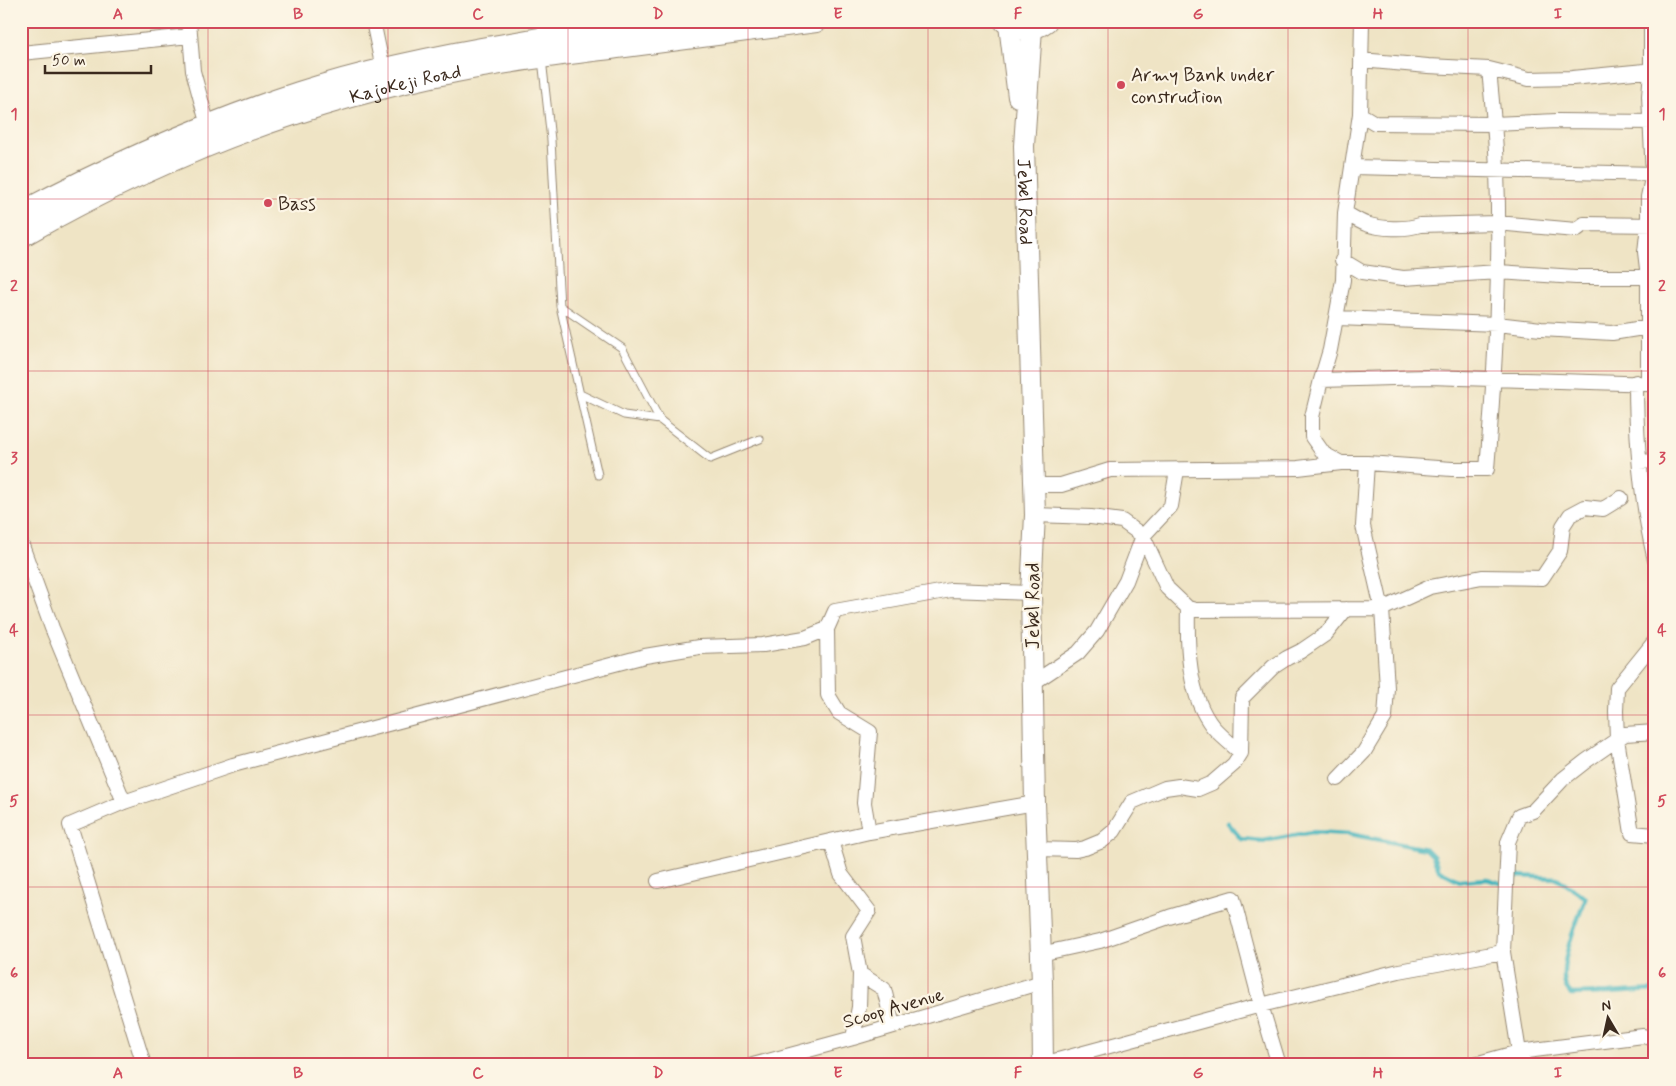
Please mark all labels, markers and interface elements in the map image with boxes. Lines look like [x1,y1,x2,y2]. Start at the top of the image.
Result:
text: A [113,4,123,25]
text: B [293,4,303,25]
text: C [472,4,484,25]
text: D [652,4,664,25]
text: E [833,4,843,25]
text: F [1014,4,1023,25]
text: G [1193,4,1204,25]
text: H [1373,4,1384,25]
text: I [1554,4,1563,25]
scale bar [45,42,151,74]
text: 50 m [52,51,86,71]
street label: KajoKeji Road [347,59,463,110]
place label: Army Bank under construction [1131,63,1275,110]
marker: Army Bank under construction [1115,79,1127,91]
text: 1 [10,104,18,125]
text: 1 [1658,104,1666,125]
street label: Jebel Road [1010,158,1038,245]
place label: Bass [278,192,316,217]
marker: Bass [262,197,274,209]
text: 2 [10,276,18,297]
text: 2 [1658,276,1666,297]
text: 3 [10,448,18,469]
text: 3 [1658,448,1666,469]
street label: Jebel Road [1021,563,1046,649]
text: 4 [9,620,19,641]
text: 4 [1657,620,1667,641]
text: 5 [9,791,19,812]
text: 5 [1657,791,1667,812]
text: 6 [10,963,18,984]
text: 6 [1658,963,1666,984]
street label: Scoop Avenue [840,982,947,1035]
north arrow [1584,994,1634,1044]
text: N [1600,997,1612,1016]
text: A [113,1063,123,1084]
text: B [293,1063,303,1084]
text: C [472,1063,484,1084]
text: D [652,1063,664,1084]
text: E [833,1063,843,1084]
text: F [1014,1063,1023,1084]
text: G [1193,1063,1204,1084]
text: H [1373,1063,1384,1084]
text: I [1554,1063,1563,1084]

